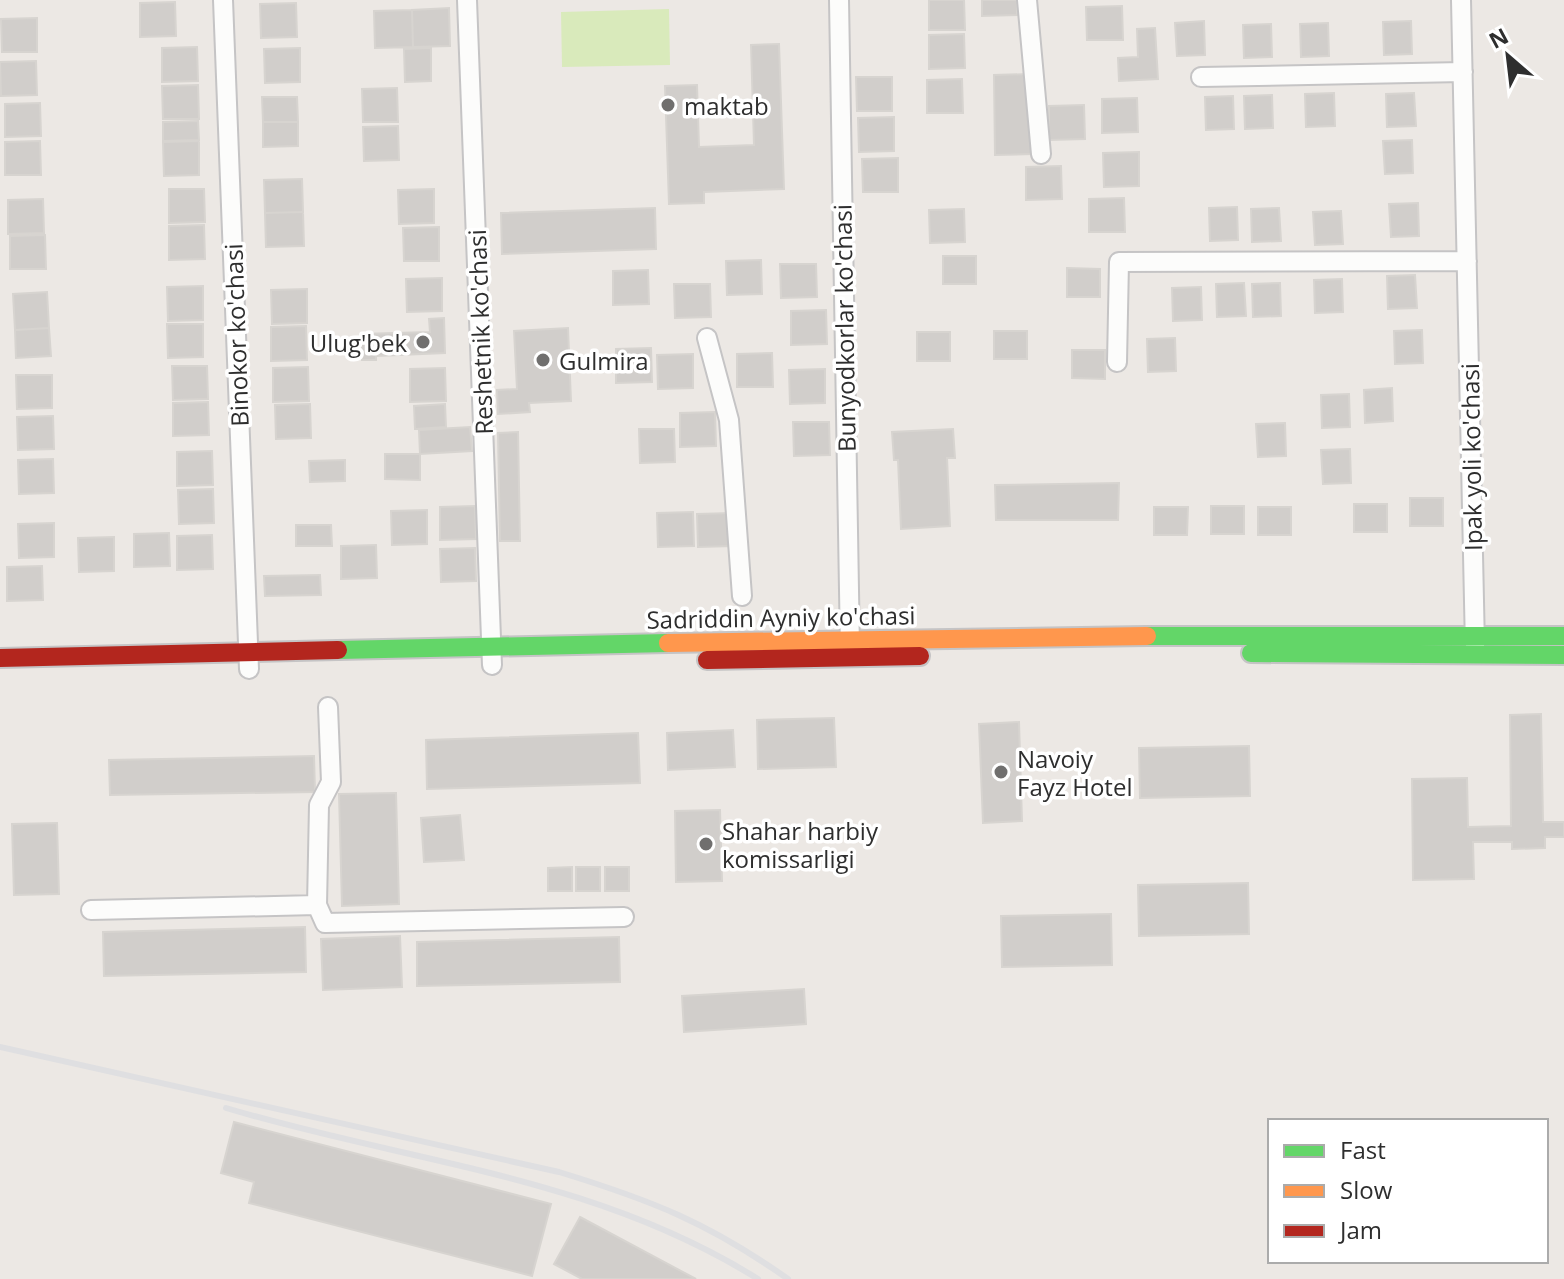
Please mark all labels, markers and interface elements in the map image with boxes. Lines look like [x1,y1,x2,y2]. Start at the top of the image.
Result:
north arrow [1468,16,1548,96]
text: N [1483,20,1513,55]
place label: maktab [684,89,769,122]
marker: maktab [659,96,677,114]
street label: Bunyodkorlar ko'chasi [825,204,863,452]
street label: Reshetnik ko'chasi [460,229,500,435]
street label: Binokor ko'chasi [216,243,256,427]
place label: Ulug'bek [310,326,407,359]
marker: Ulug'bek [414,333,432,351]
place label: Gulmira [559,344,649,377]
marker: Gulmira [534,351,552,369]
street label: Ipak yoli ko'chasi [1453,363,1489,551]
street label: Sadriddin Ayniy ko'chasi [646,598,916,636]
place label: Navoiy Fayz Hotel [1017,742,1132,803]
marker: Navoiy Fayz Hotel [992,763,1010,781]
place label: Shahar harbiy komissarligi [722,814,879,875]
marker: Shahar harbiy komissarligi [697,835,715,853]
legend [1268,1119,1548,1263]
text: Fast [1340,1133,1386,1166]
text: Slow [1340,1173,1393,1206]
text: Jam [1338,1213,1382,1246]

